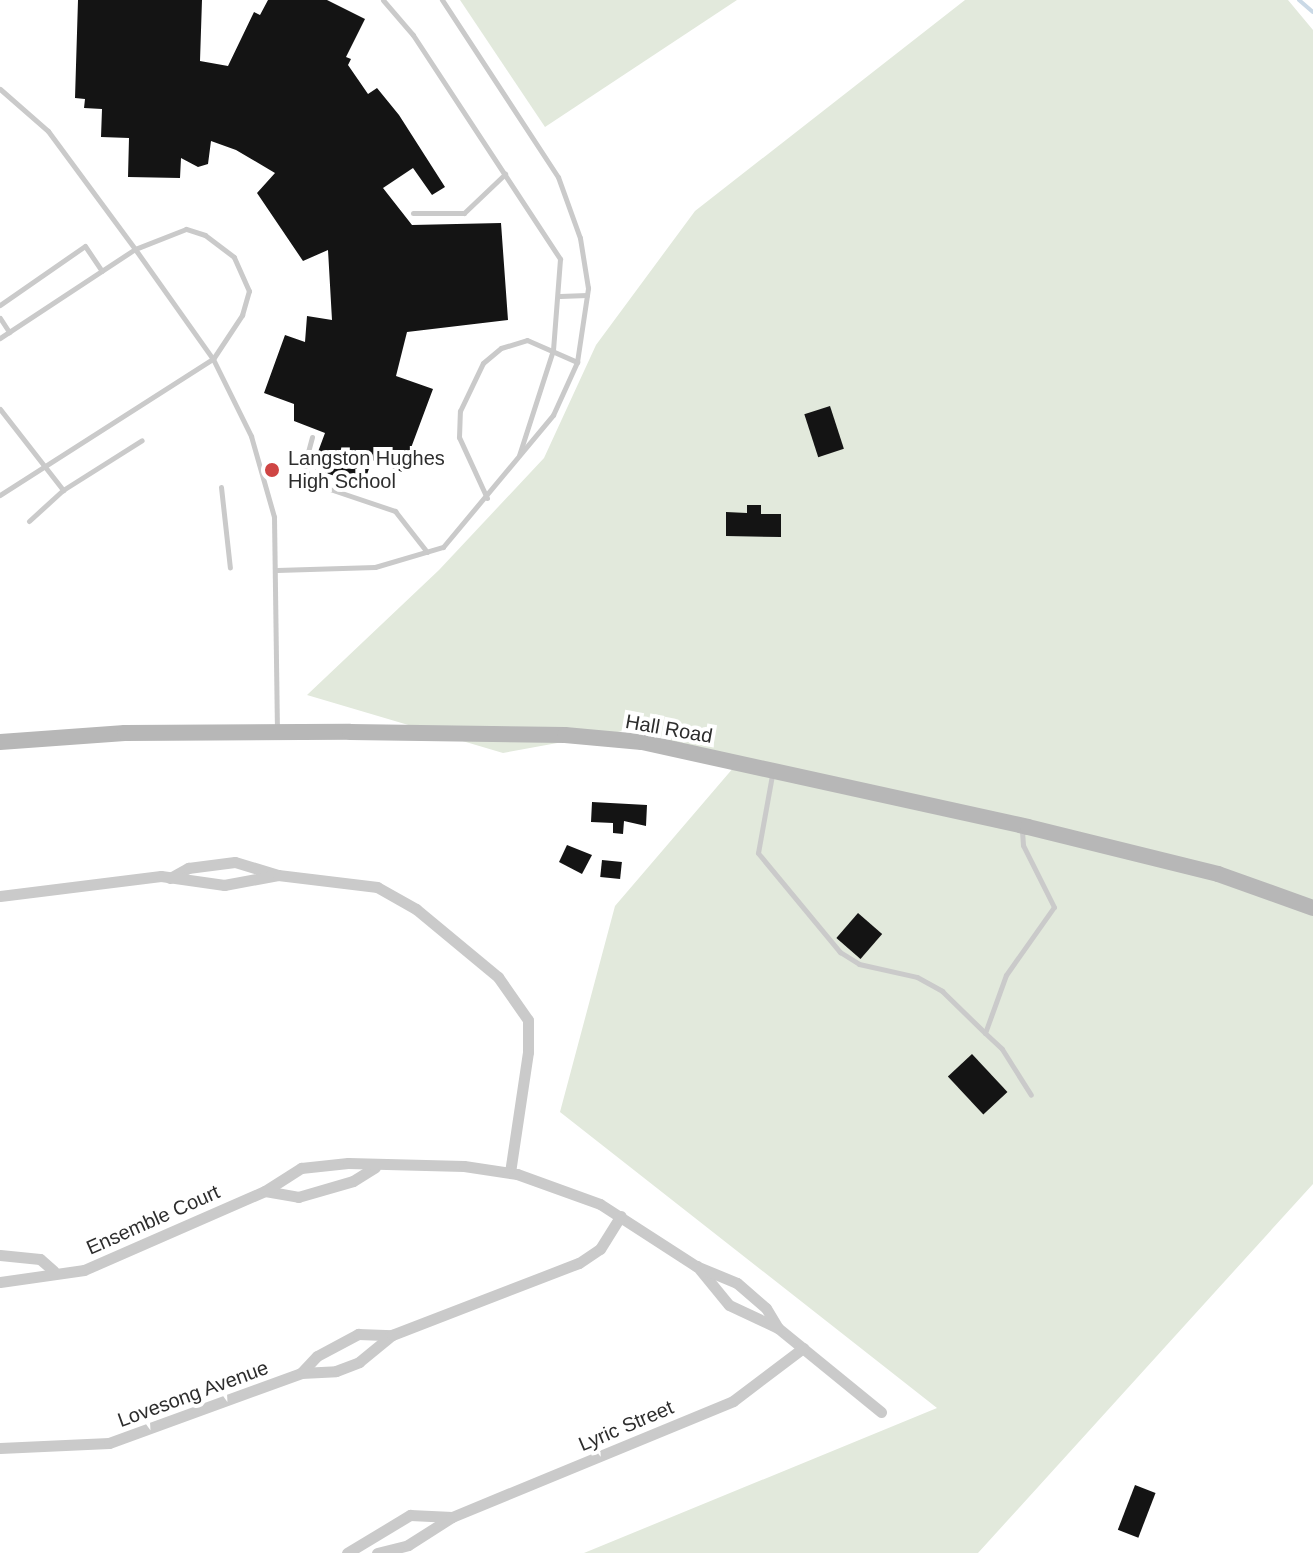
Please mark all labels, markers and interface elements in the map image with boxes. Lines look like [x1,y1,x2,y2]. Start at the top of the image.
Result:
place label: Langston Hughes High School [288,446,445,493]
marker: Langston Hughes High School [263,461,281,479]
street label: Hall Road [624,710,714,748]
street label: Ensemble Court [83,1180,223,1260]
street label: Lovesong Avenue [114,1355,272,1433]
street label: Lyric Street [575,1395,677,1457]

